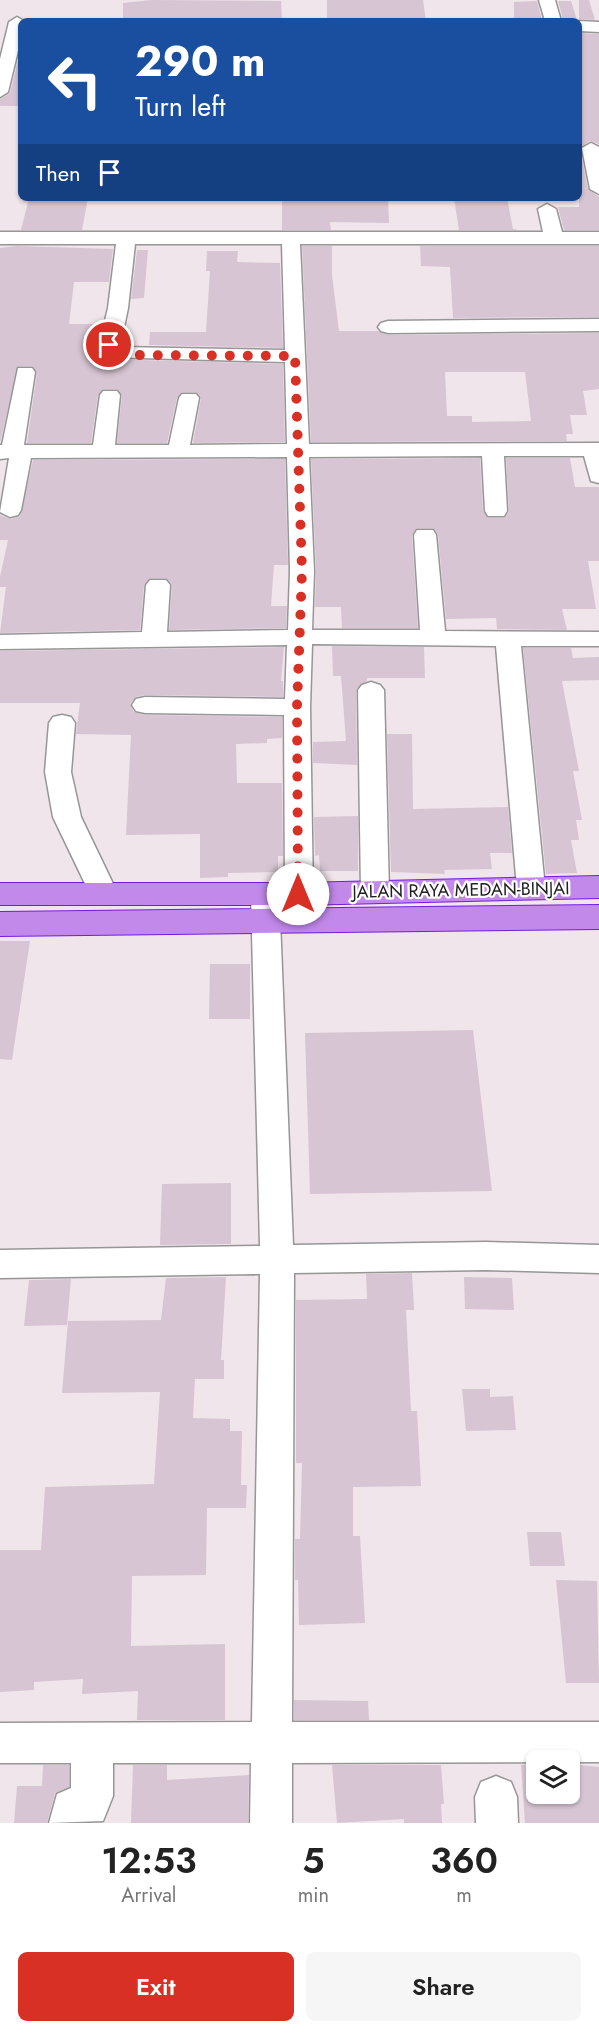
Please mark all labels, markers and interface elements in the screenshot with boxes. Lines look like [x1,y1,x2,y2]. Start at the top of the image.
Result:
text: 290 m [135,31,266,92]
icon: left [36,42,114,120]
text: Turn left [135,87,225,126]
icon: arrive [93,156,126,189]
text: Then [36,157,81,189]
pin [83,319,134,370]
icon: arrive [92,328,125,361]
position arrow [266,862,330,926]
street label: JALAN RAYA MEDAN-BINJAI [350,875,570,905]
map controls [526,1750,580,1804]
button: layers [526,1750,580,1804]
text: 12:53 [101,1834,197,1886]
text: 5 [302,1834,325,1886]
text: 360 [430,1834,498,1886]
text: Arrival [121,1881,176,1910]
text: min [298,1881,329,1910]
text: m [456,1881,472,1910]
button: Exit [18,1952,294,2021]
button: Share [306,1952,581,2021]

